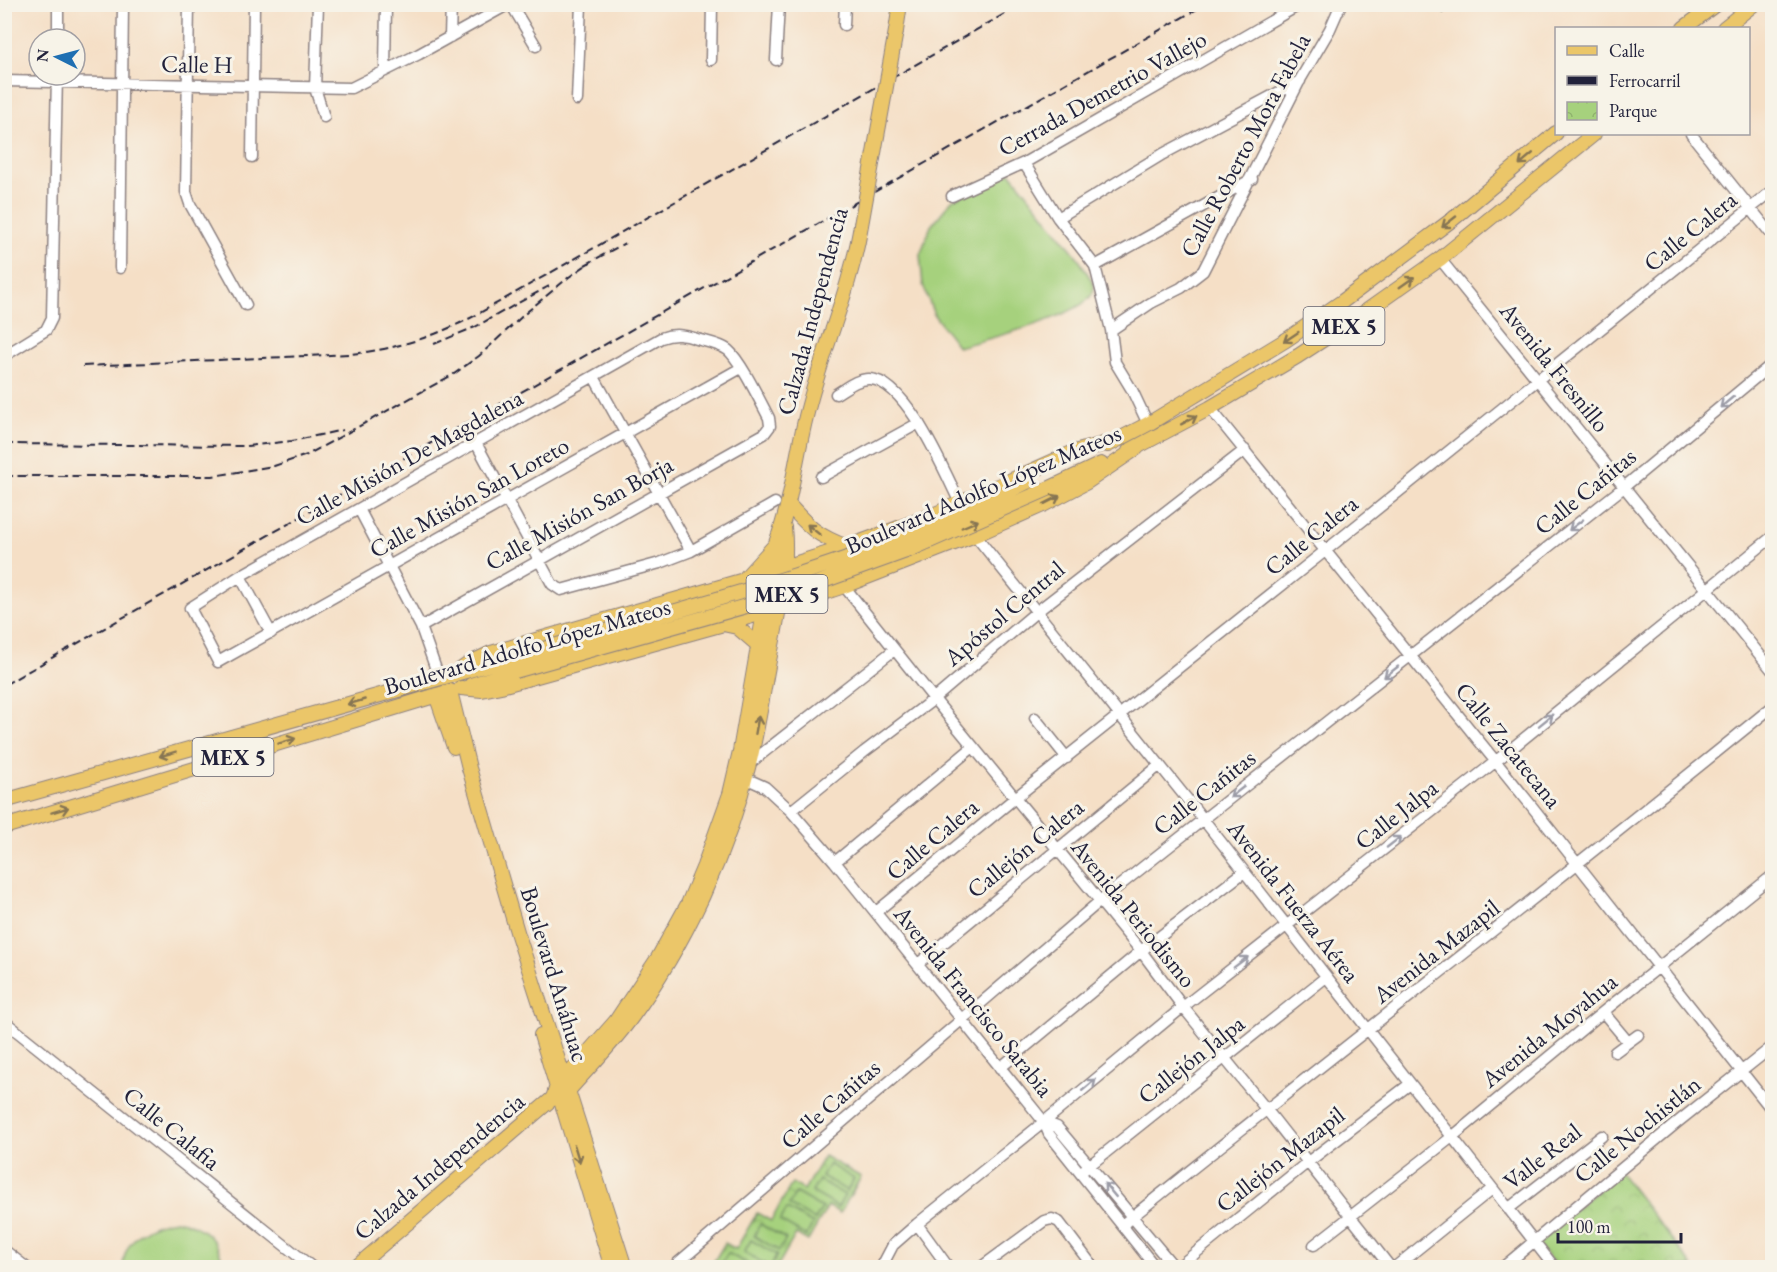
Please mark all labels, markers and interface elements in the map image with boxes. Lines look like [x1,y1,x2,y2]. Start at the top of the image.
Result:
street label: Cerrada Demetrio Vallejo [992,23,1212,163]
north arrow [27,27,87,87]
street label: Calle Roberto Mora Fabela [1173,27,1317,262]
legend [1555,27,1750,135]
text: Calle [1609,39,1645,62]
text: N [31,48,54,63]
street label: Calle H [161,48,233,80]
text: Ferrocarril [1609,69,1681,92]
text: Parque [1609,99,1657,122]
one-way arrow [1519,152,1534,166]
street label: Calle Calera [1637,184,1743,278]
street label: Calzada Independencia [769,203,855,418]
one-way arrow [1441,215,1457,228]
one-way arrow [1398,276,1414,288]
street label: Avenida Fresnillo [1492,295,1617,438]
road number: MEX 5 [1304,307,1384,345]
one-way arrow [1283,331,1300,343]
street label: Calle Misión De Magdalena [290,381,529,532]
one-way arrow [1720,395,1736,408]
one-way arrow [1179,414,1197,425]
street label: Boulevard Adolfo López Mateos [840,417,1126,561]
street label: Calle Misión San Loreto [364,429,574,565]
street label: Calle Cañitas [1528,440,1642,542]
street label: Calle Misión San Borja [480,448,679,577]
street label: Calle Calera [1258,488,1364,582]
one-way arrow [1043,494,1061,505]
one-way arrow [960,518,978,529]
one-way arrow [1569,518,1585,531]
one-way arrow [806,524,822,537]
street label: Apóstol Central [936,553,1071,673]
road number: MEX 5 [746,575,828,613]
street label: Boulevard Adolfo López Mateos [380,590,674,702]
one-way arrow [1383,666,1399,679]
street label: Calle Zacatecana [1449,676,1570,815]
one-way arrow [347,696,366,708]
one-way arrow [1538,713,1553,727]
one-way arrow [752,715,763,735]
one-way arrow [277,735,296,746]
road number: MEX 5 [192,738,274,776]
street label: Calle Cañitas [1146,742,1262,842]
one-way arrow [159,749,178,761]
street label: Calle Jalpa [1348,772,1444,856]
one-way arrow [1229,786,1245,799]
street label: Calle Calera [879,791,985,887]
street label: Callejón Calera [960,791,1090,905]
one-way arrow [51,804,70,815]
street label: Avenida Fuerza Aérea [1220,813,1367,989]
street label: Avenida Periodismo [1064,831,1204,994]
one-way arrow [1386,835,1402,848]
street label: Boulevard Anáhuac [514,883,596,1065]
street label: Avenida Mazapil [1366,892,1506,1011]
street label: Avenida Francisco Sarabia [887,898,1061,1103]
one-way arrow [1232,956,1248,969]
street label: Avenida Moyahua [1474,965,1624,1095]
street label: Callejón Jalpa [1131,1007,1251,1110]
street label: Calle Cañitas [774,1052,886,1156]
street label: Calle Nochistlán [1567,1068,1707,1190]
one-way arrow [1081,1078,1097,1091]
street label: Calle Calafia [117,1079,227,1177]
street label: Calzada Independencia [347,1085,531,1247]
street label: Callejón Mazapil [1209,1099,1351,1219]
street label: Valle Real [1497,1116,1588,1196]
one-way arrow [572,1144,583,1163]
one-way arrow [1104,1183,1117,1199]
scale bar [1558,1206,1681,1244]
text: 100 m [1567,1215,1611,1238]

